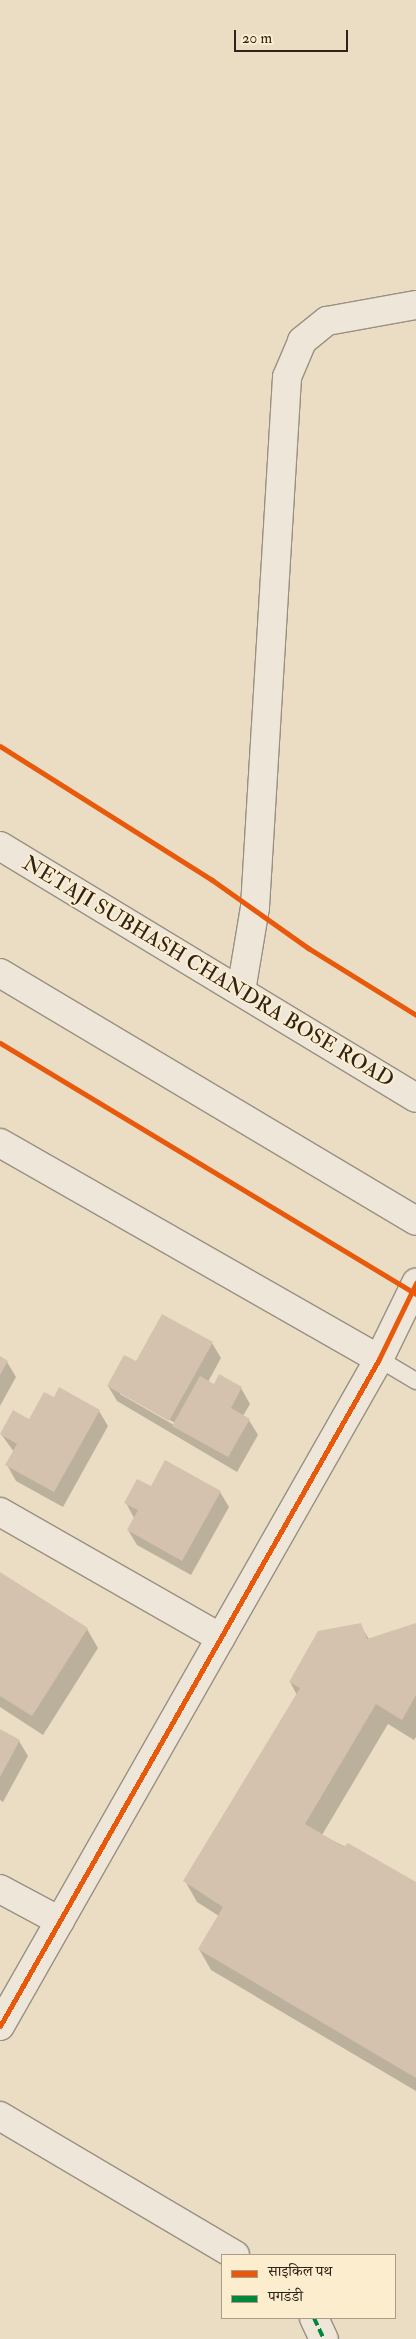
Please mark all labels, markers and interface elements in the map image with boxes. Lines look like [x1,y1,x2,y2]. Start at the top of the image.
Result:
scale bar [236,20,350,52]
text: 20 m [242,29,272,48]
street label: NETAJI SUBHASH CHANDRA BOSE ROAD [18,851,398,1093]
legend [221,2254,396,2319]
text: साइकिल पथ [268,2262,332,2281]
text: पगडंडी [268,2287,303,2306]

